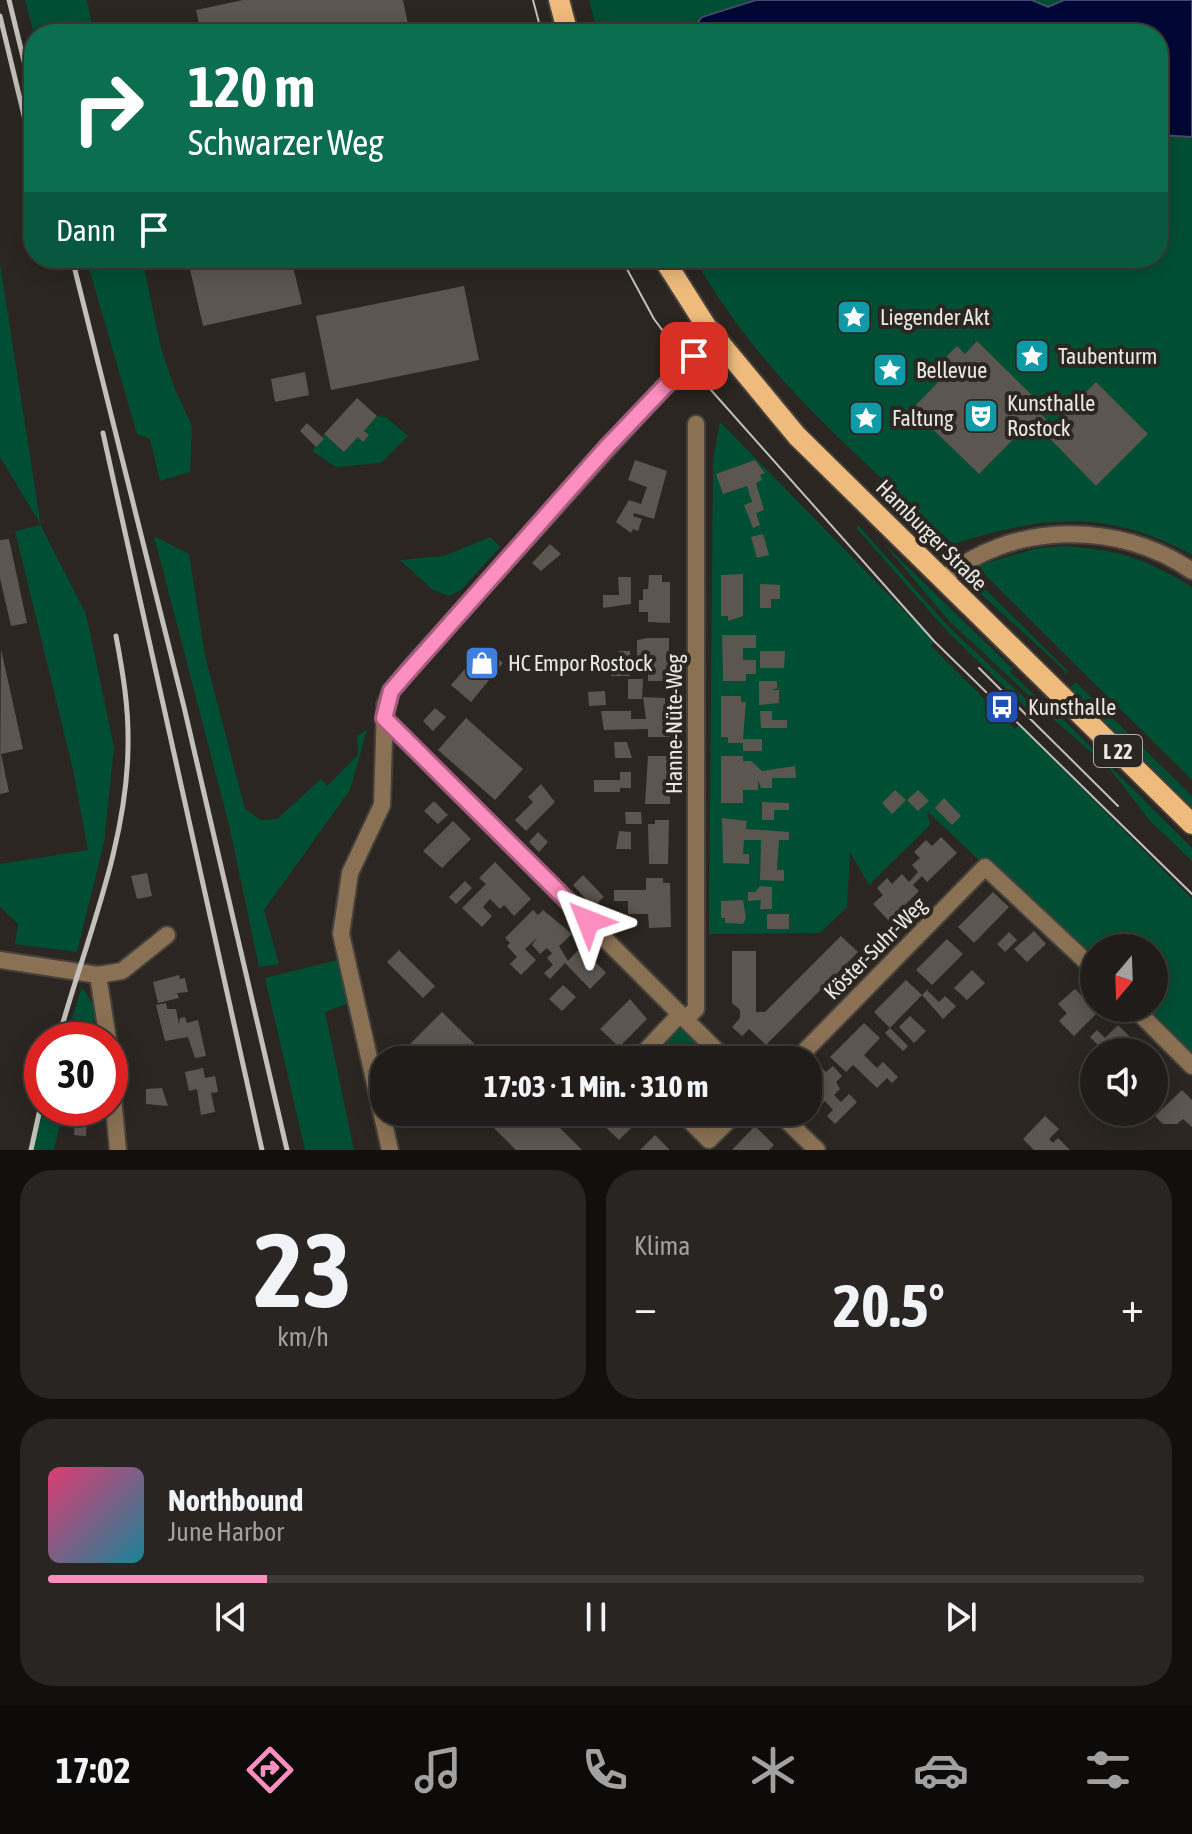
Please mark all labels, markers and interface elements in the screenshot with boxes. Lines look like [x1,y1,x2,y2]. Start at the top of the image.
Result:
text: 120 m [188,55,315,119]
icon: right [56,56,160,160]
text: Schwarzer Weg [188,121,384,163]
icon: arrive [132,208,176,252]
text: Dann [56,213,116,247]
place icon: Liegender Akt [835,298,873,336]
place label: Liegender Akt [880,304,990,330]
pin [660,322,728,390]
icon: arrive [672,334,716,378]
place icon: Taubenturm [1013,337,1051,375]
place label: Taubenturm [1058,343,1157,369]
place icon: Bellevue [871,351,909,389]
place label: Bellevue [916,357,987,383]
place label: Kunsthalle Rostock [1007,390,1095,441]
theatre icon: Kunsthalle Rostock [962,397,1000,435]
place icon: Faltung [847,399,885,437]
place label: Faltung [892,405,954,431]
street label: Hamburger Straße [871,474,993,596]
shop icon: HC Empor Rostock [463,644,501,682]
place label: HC Empor Rostock [508,650,653,676]
street label: Hanne-Nüte-Weg [661,654,687,794]
bus stop icon: Kunsthalle [983,688,1021,726]
place label: Kunsthalle [1028,694,1116,720]
road number: L 22 [1094,735,1142,767]
position arrow [546,879,630,963]
street label: Köster-Suhr-Weg [818,891,932,1005]
north arrow [1080,934,1168,1022]
map controls [1080,934,1168,1126]
speed limit sign: 30 [24,1022,128,1126]
button: sound [1080,1038,1168,1126]
text: 17:03 · 1 Min. · 310 m [484,1069,708,1103]
text: 23 [254,1210,352,1329]
text: Klima [634,1231,690,1261]
text: 20.5° [833,1271,945,1340]
text: − [634,1281,657,1331]
text: + [1121,1281,1144,1331]
text: km/h [277,1322,329,1352]
text: Northbound [168,1483,303,1517]
text: June Harbor [168,1517,284,1547]
icon: previous [209,1595,253,1639]
icon: pause [574,1595,618,1639]
icon: next [939,1595,983,1639]
icon: directions [242,1742,298,1798]
icon: music [410,1742,466,1798]
icon: phone [577,1742,633,1798]
icon: climate [745,1742,801,1798]
icon: car [913,1742,969,1798]
icon: filters [1080,1742,1136,1798]
text: 17:02 [56,1749,131,1791]

